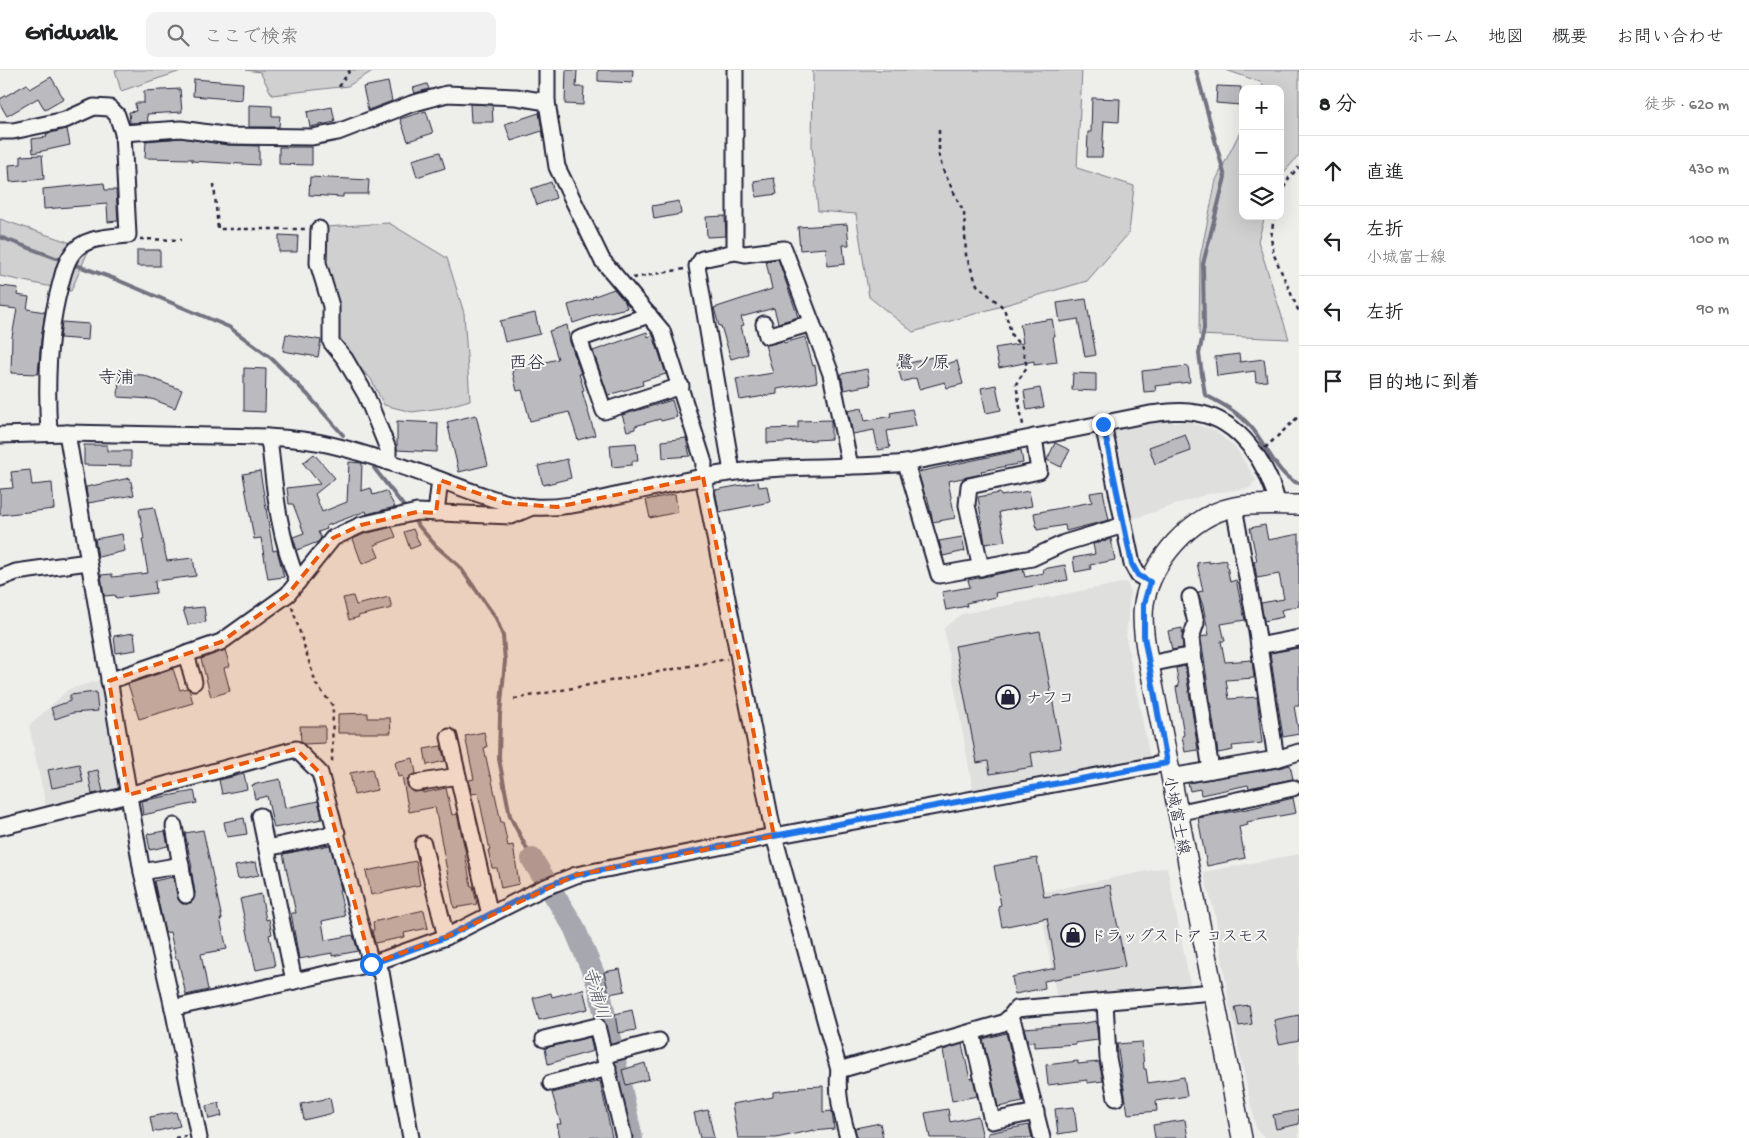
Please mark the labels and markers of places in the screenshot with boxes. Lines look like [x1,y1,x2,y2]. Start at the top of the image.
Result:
shop icon: ナフコ [995,684,1021,710]
place label: ナフコ [1026,691,1074,710]
shop icon: ドラッグストア コスモス [1060,922,1086,948]
place label: ドラッグストア コスモス [1090,928,1269,948]

